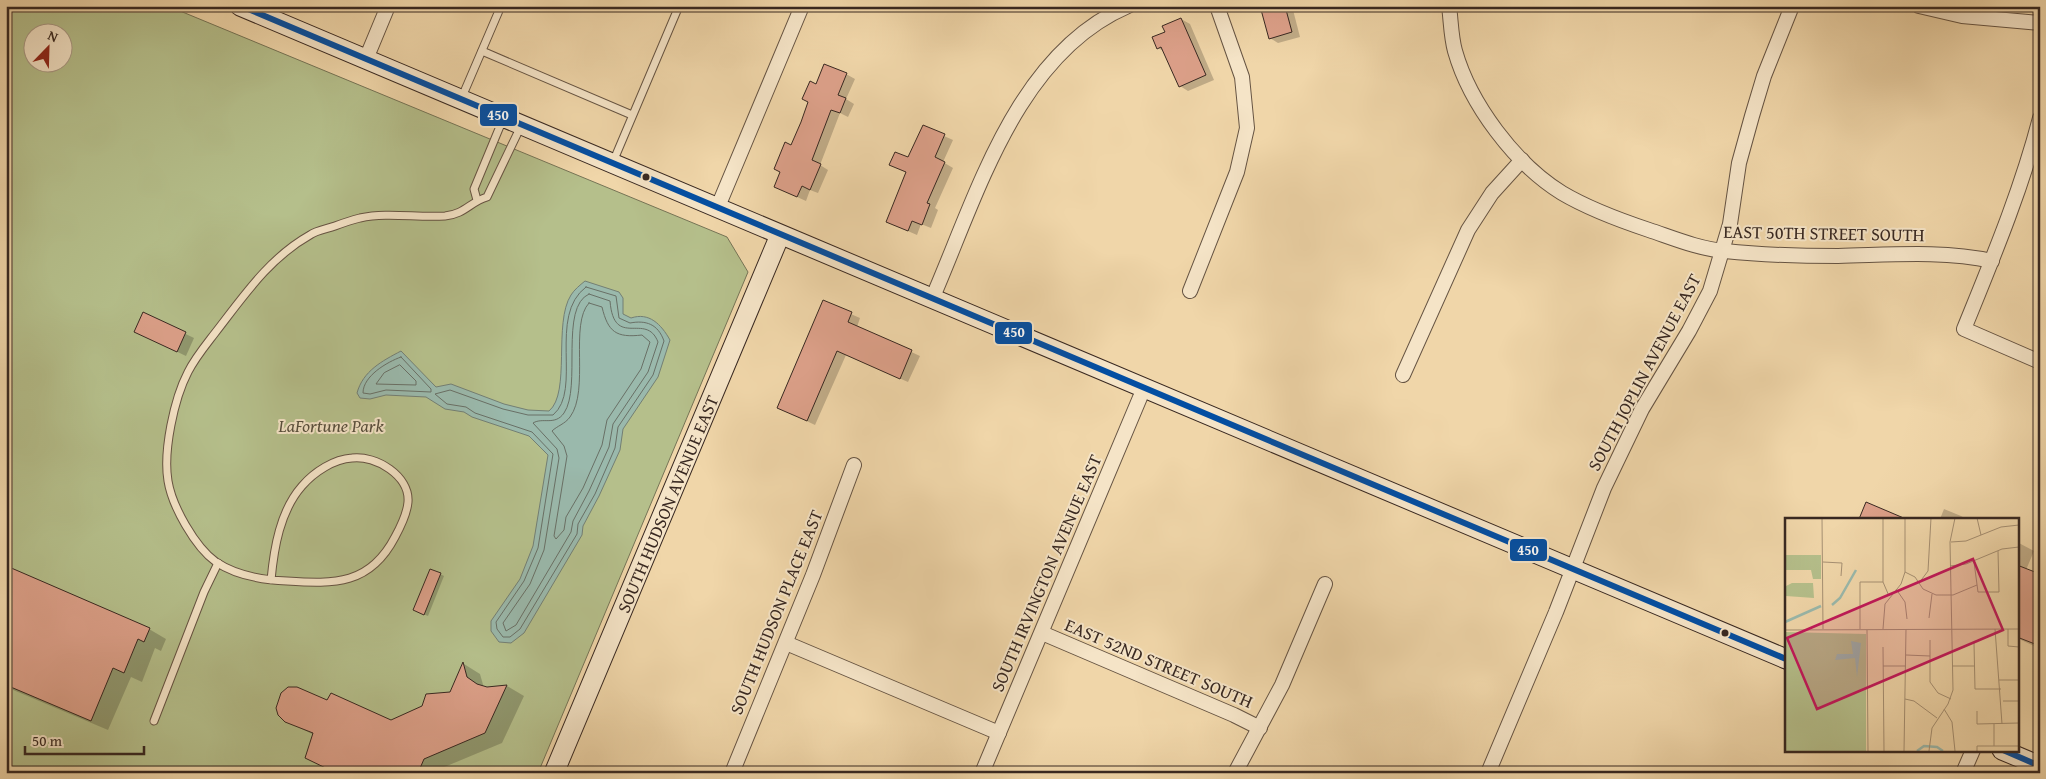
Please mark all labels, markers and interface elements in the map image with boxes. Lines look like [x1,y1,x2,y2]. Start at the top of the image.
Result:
north arrow [22,22,72,72]
text: N [45,25,62,47]
line badge: 450 [479,103,518,127]
text: 450 [487,105,509,125]
unlabelled marker [641,172,651,182]
street label: EAST 50TH STREET SOUTH [1723,218,1925,248]
street label: SOUTH JOPLIN AVENUE EAST [1580,269,1708,475]
line badge: 450 [994,321,1033,345]
text: 450 [1003,322,1025,342]
street label: SOUTH HUDSON AVENUE EAST [609,391,725,617]
park label: LaFortune Park [277,412,384,439]
street label: SOUTH IRVINGTON AVENUE EAST [984,450,1108,696]
street label: SOUTH HUDSON PLACE EAST [723,506,829,718]
inset map [1785,518,2018,752]
line badge: 450 [1509,538,1548,562]
text: 450 [1517,540,1539,560]
street label: EAST 52ND STREET SOUTH [1061,611,1257,715]
unlabelled marker [1720,628,1730,638]
scale bar [25,724,144,756]
text: 50 m [32,730,63,751]

